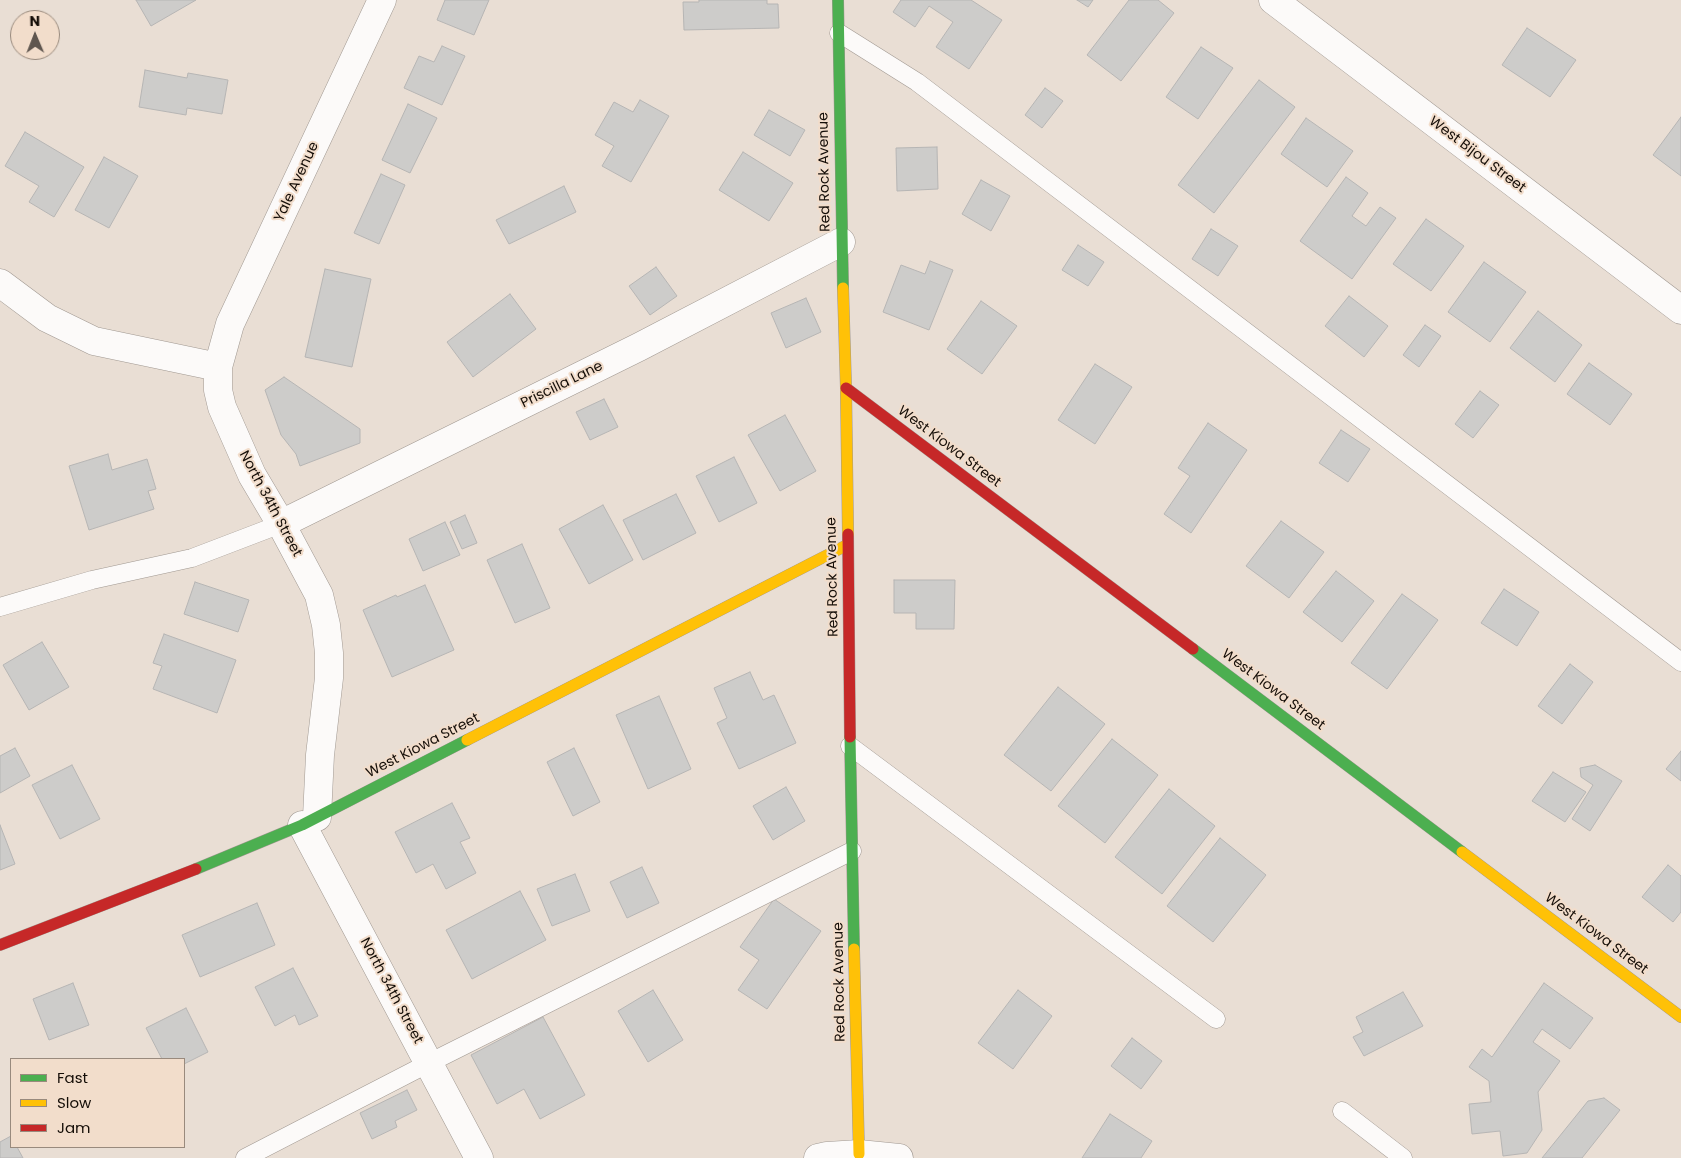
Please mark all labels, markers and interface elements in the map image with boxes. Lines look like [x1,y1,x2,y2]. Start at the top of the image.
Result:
north arrow [10,10,60,60]
text: N [29,11,40,31]
street label: Red Rock Avenue [816,112,834,232]
street label: West Bijou Street [1425,113,1529,197]
street label: Yale Avenue [271,139,323,225]
street label: Priscilla Lane [518,358,606,412]
street label: West Kiowa Street [894,403,1004,491]
street label: North 34th Street [235,448,305,560]
street label: Red Rock Avenue [824,517,842,637]
street label: West Kiowa Street [1218,646,1328,734]
street label: West Kiowa Street [364,710,482,782]
street label: West Kiowa Street [1541,890,1651,978]
street label: Red Rock Avenue [831,922,849,1042]
street label: North 34th Street [356,935,426,1047]
legend [10,1058,185,1148]
text: Fast [57,1067,88,1088]
text: Slow [57,1092,91,1113]
text: Jam [57,1117,91,1138]

